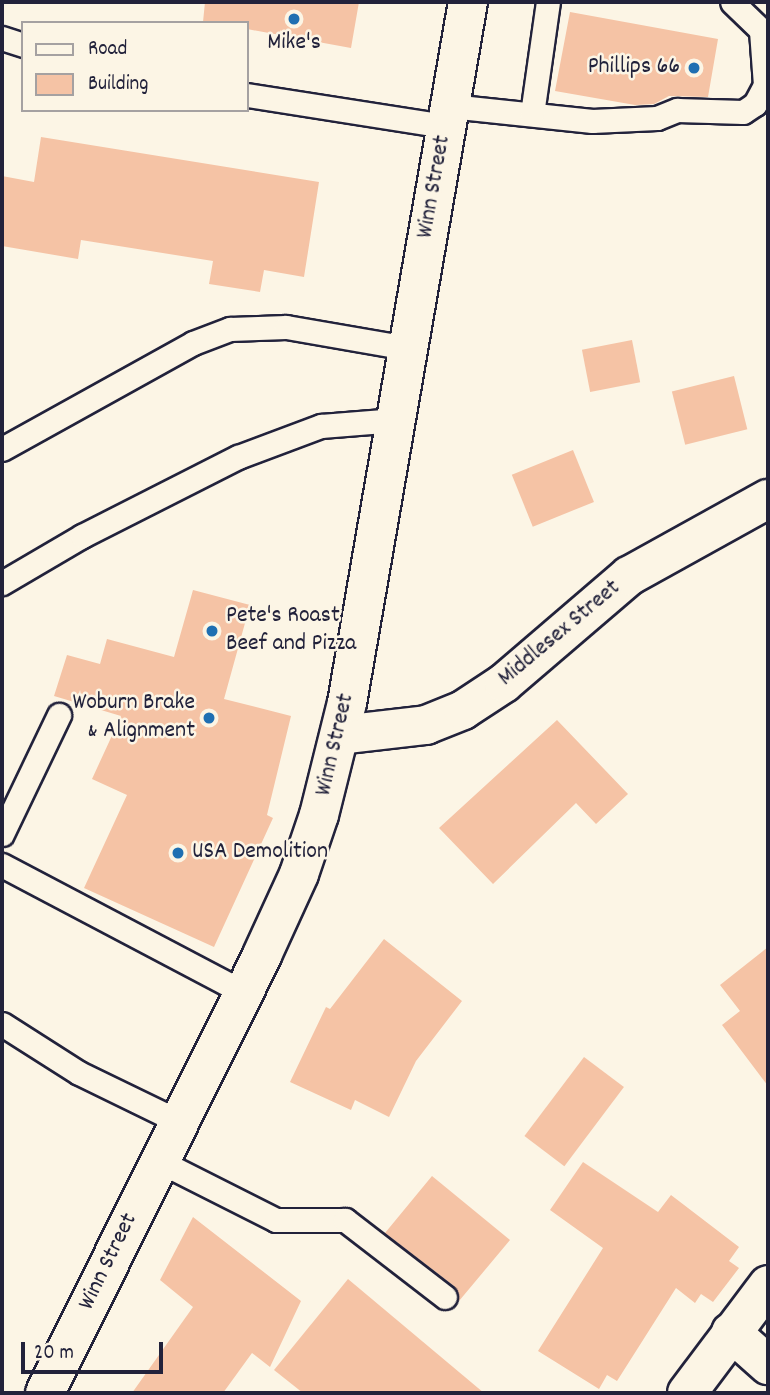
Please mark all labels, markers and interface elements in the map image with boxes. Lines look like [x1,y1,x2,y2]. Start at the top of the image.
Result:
marker: Mike's [286,11,302,27]
legend [21,21,248,112]
place label: Mike's [267,30,321,58]
text: Road [88,35,127,65]
place label: Phillips 66 [588,54,680,82]
marker: Phillips 66 [686,60,702,76]
text: Building [88,70,148,100]
street label: Winn Street [412,133,458,241]
street label: Middlesex Street [493,575,627,693]
place label: Pete's Roast Beef and Pizza [226,603,356,659]
marker: Pete's Roast Beef and Pizza [204,623,220,639]
place label: Woburn Brake & Alignment [72,690,195,746]
street label: Winn Street [310,691,362,799]
marker: Woburn Brake & Alignment [201,710,217,726]
place label: USA Demolition [192,839,328,867]
marker: USA Demolition [170,845,186,861]
street label: Winn Street [73,1209,145,1315]
scale bar [24,1328,166,1372]
text: 20 m [34,1339,74,1369]

